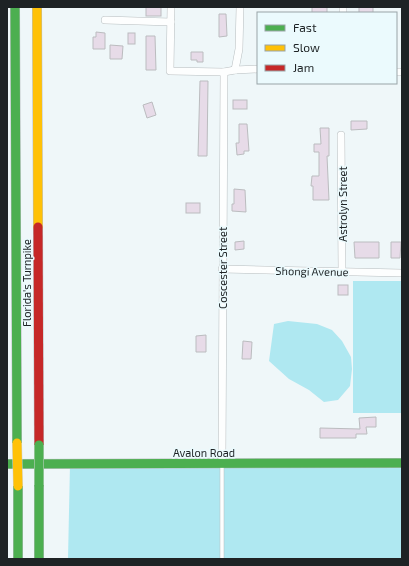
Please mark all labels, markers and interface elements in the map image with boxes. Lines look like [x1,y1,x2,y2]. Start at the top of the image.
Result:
legend [257,12,397,84]
text: Fast [293,20,317,34]
text: Slow [293,40,320,54]
text: Jam [293,60,314,74]
street label: Astrolyn Street [336,166,349,242]
street label: Coscester Street [216,227,229,309]
street label: Florida's Turnpike [20,239,33,327]
street label: Shongi Avenue [275,264,349,278]
street label: Avalon Road [173,446,235,459]

